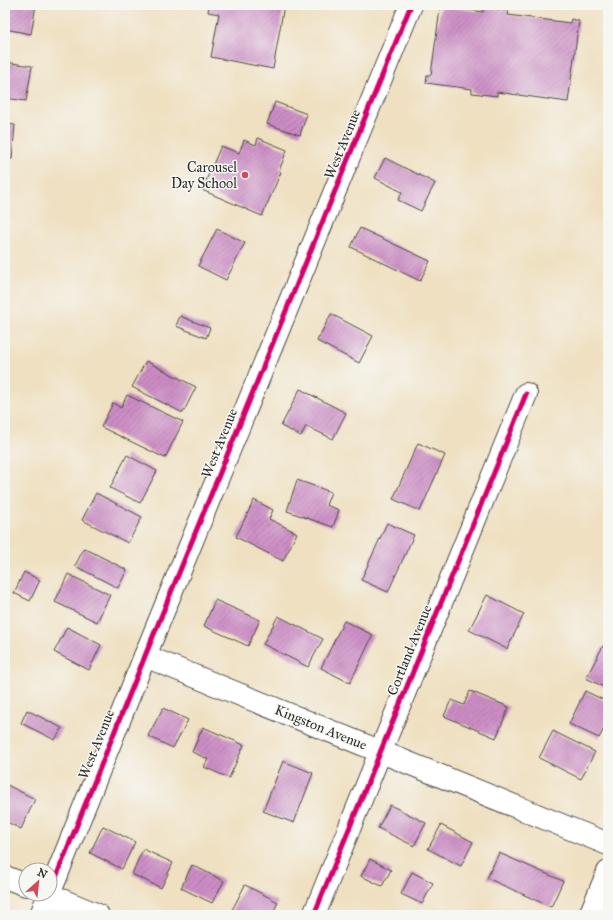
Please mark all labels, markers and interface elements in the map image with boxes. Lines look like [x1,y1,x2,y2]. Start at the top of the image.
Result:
street label: West Avenue [321,107,364,182]
place label: Carousel Day School [171,159,237,192]
marker: Carousel Day School [240,170,250,180]
street label: West Avenue [198,406,241,481]
street label: Cortland Avenue [384,602,435,698]
street label: Kingston Avenue [272,701,369,754]
street label: West Avenue [75,707,118,782]
north arrow [18,862,58,902]
text: N [35,866,50,882]

